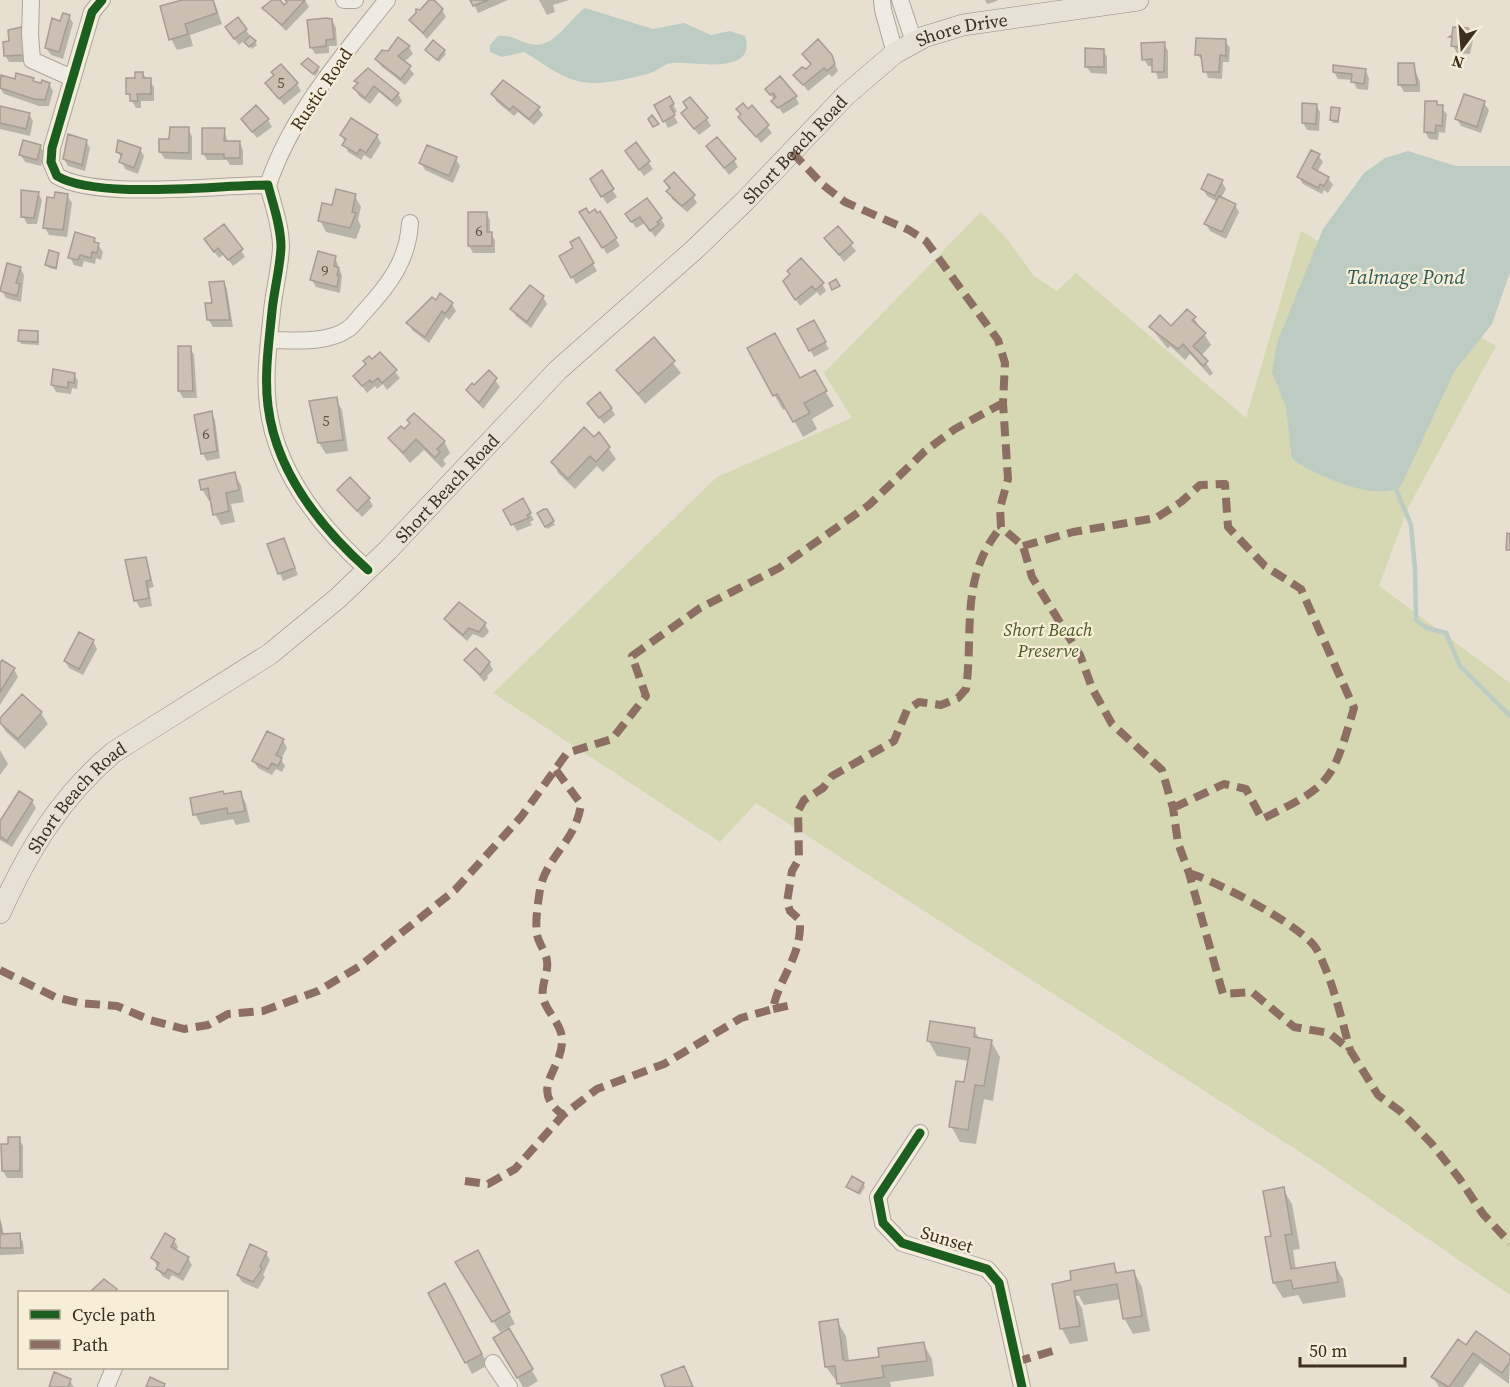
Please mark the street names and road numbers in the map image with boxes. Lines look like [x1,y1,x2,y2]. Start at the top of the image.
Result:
street label: Shore Drive [911,6,1009,52]
street label: Rustic Road [284,43,358,135]
street label: Short Beach Road [736,89,852,209]
street label: Short Beach Road [389,428,504,548]
street label: Short Beach Road [21,735,131,858]
street label: Sunset [918,1219,976,1259]

